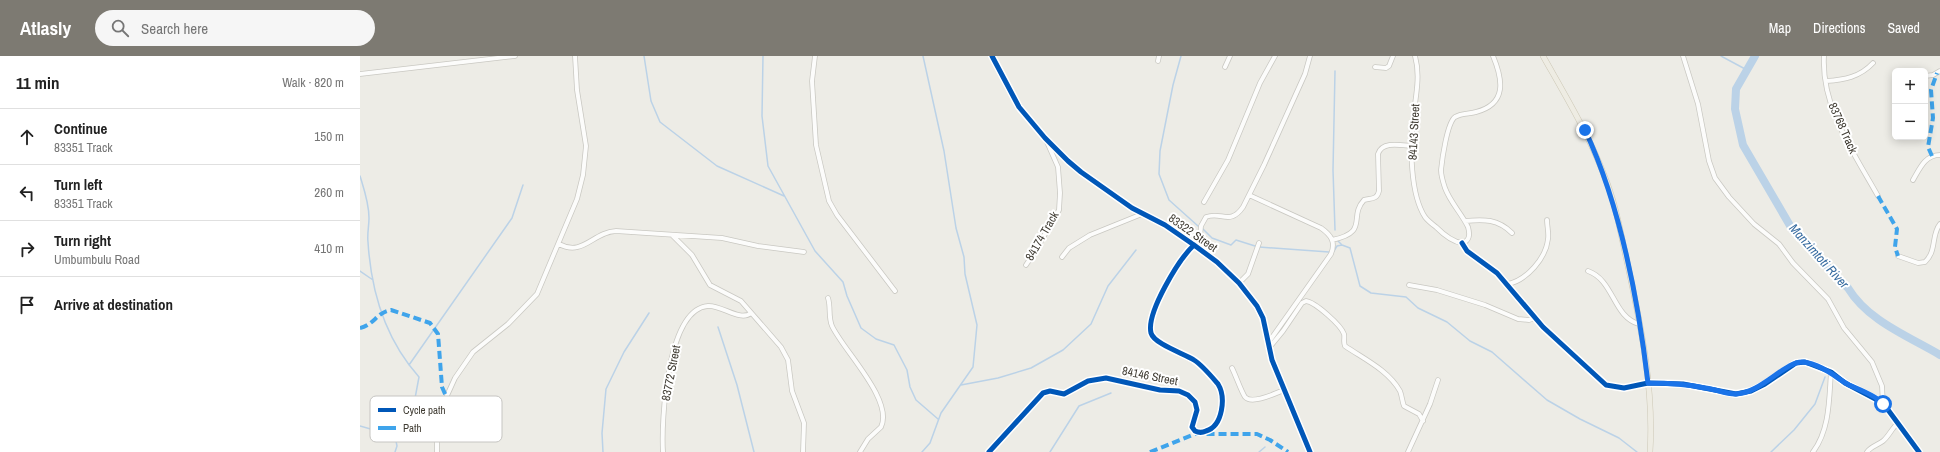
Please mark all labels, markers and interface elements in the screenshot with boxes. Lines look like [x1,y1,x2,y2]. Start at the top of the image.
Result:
search box [95,10,375,46]
text: Atlasly [20,15,71,41]
icon: search [109,17,131,39]
text: Search here [141,18,208,39]
text: Map [1769,19,1791,37]
text: Directions [1813,19,1865,37]
text: Saved [1887,19,1920,37]
map controls [1892,68,1928,140]
button: + [1892,68,1928,104]
text: 11 min [16,71,59,94]
text: Walk · 820 m [282,74,344,91]
street label: 83768 Track [1825,100,1861,156]
street label: 84143 Street [1405,103,1423,161]
button: − [1892,104,1928,140]
text: Continue [54,118,107,139]
route end [1576,121,1594,139]
icon: ahead [16,126,38,148]
text: 150 m [314,128,344,145]
text: 83351 Track [54,139,113,156]
text: Turn left [54,174,102,195]
icon: left [16,182,38,204]
text: 260 m [314,184,344,201]
text: 83351 Track [54,195,113,212]
street label: 84174 Track [1022,208,1063,263]
street label: 83322 Street [1165,210,1221,256]
water label: Manzimtoti River [1786,220,1853,292]
text: Turn right [54,230,111,251]
icon: right [16,238,38,260]
text: 410 m [314,240,344,257]
text: Umbumbulu Road [54,251,140,268]
icon: arrive [16,294,38,316]
text: Arrive at destination [54,294,173,315]
street label: 83772 Street [658,344,684,402]
street label: 84146 Street [1121,363,1179,389]
route start [1874,395,1892,413]
legend [370,396,502,442]
text: Cycle path [403,403,446,417]
text: Path [403,421,422,435]

